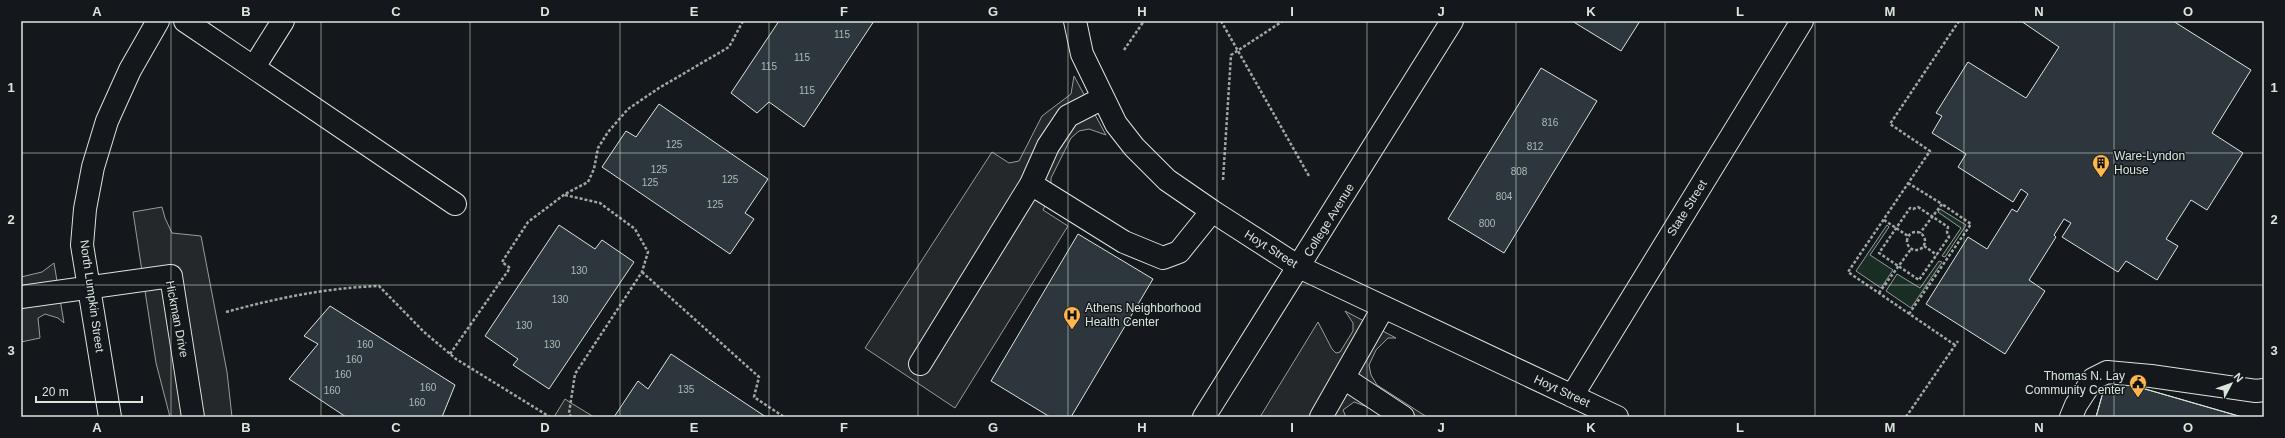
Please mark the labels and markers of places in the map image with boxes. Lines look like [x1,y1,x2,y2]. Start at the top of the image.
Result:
place label: Ware-Lyndon House [2114,149,2185,177]
building icon: Ware-Lyndon House [2091,153,2111,178]
place label: Athens Neighborhood Health Center [1085,301,1201,329]
hospital icon: Athens Neighborhood Health Center [1062,305,1082,330]
place label: Thomas N. Lay Community Center [2025,369,2125,397]
public building icon: Thomas N. Lay Community Center [2128,373,2148,398]

